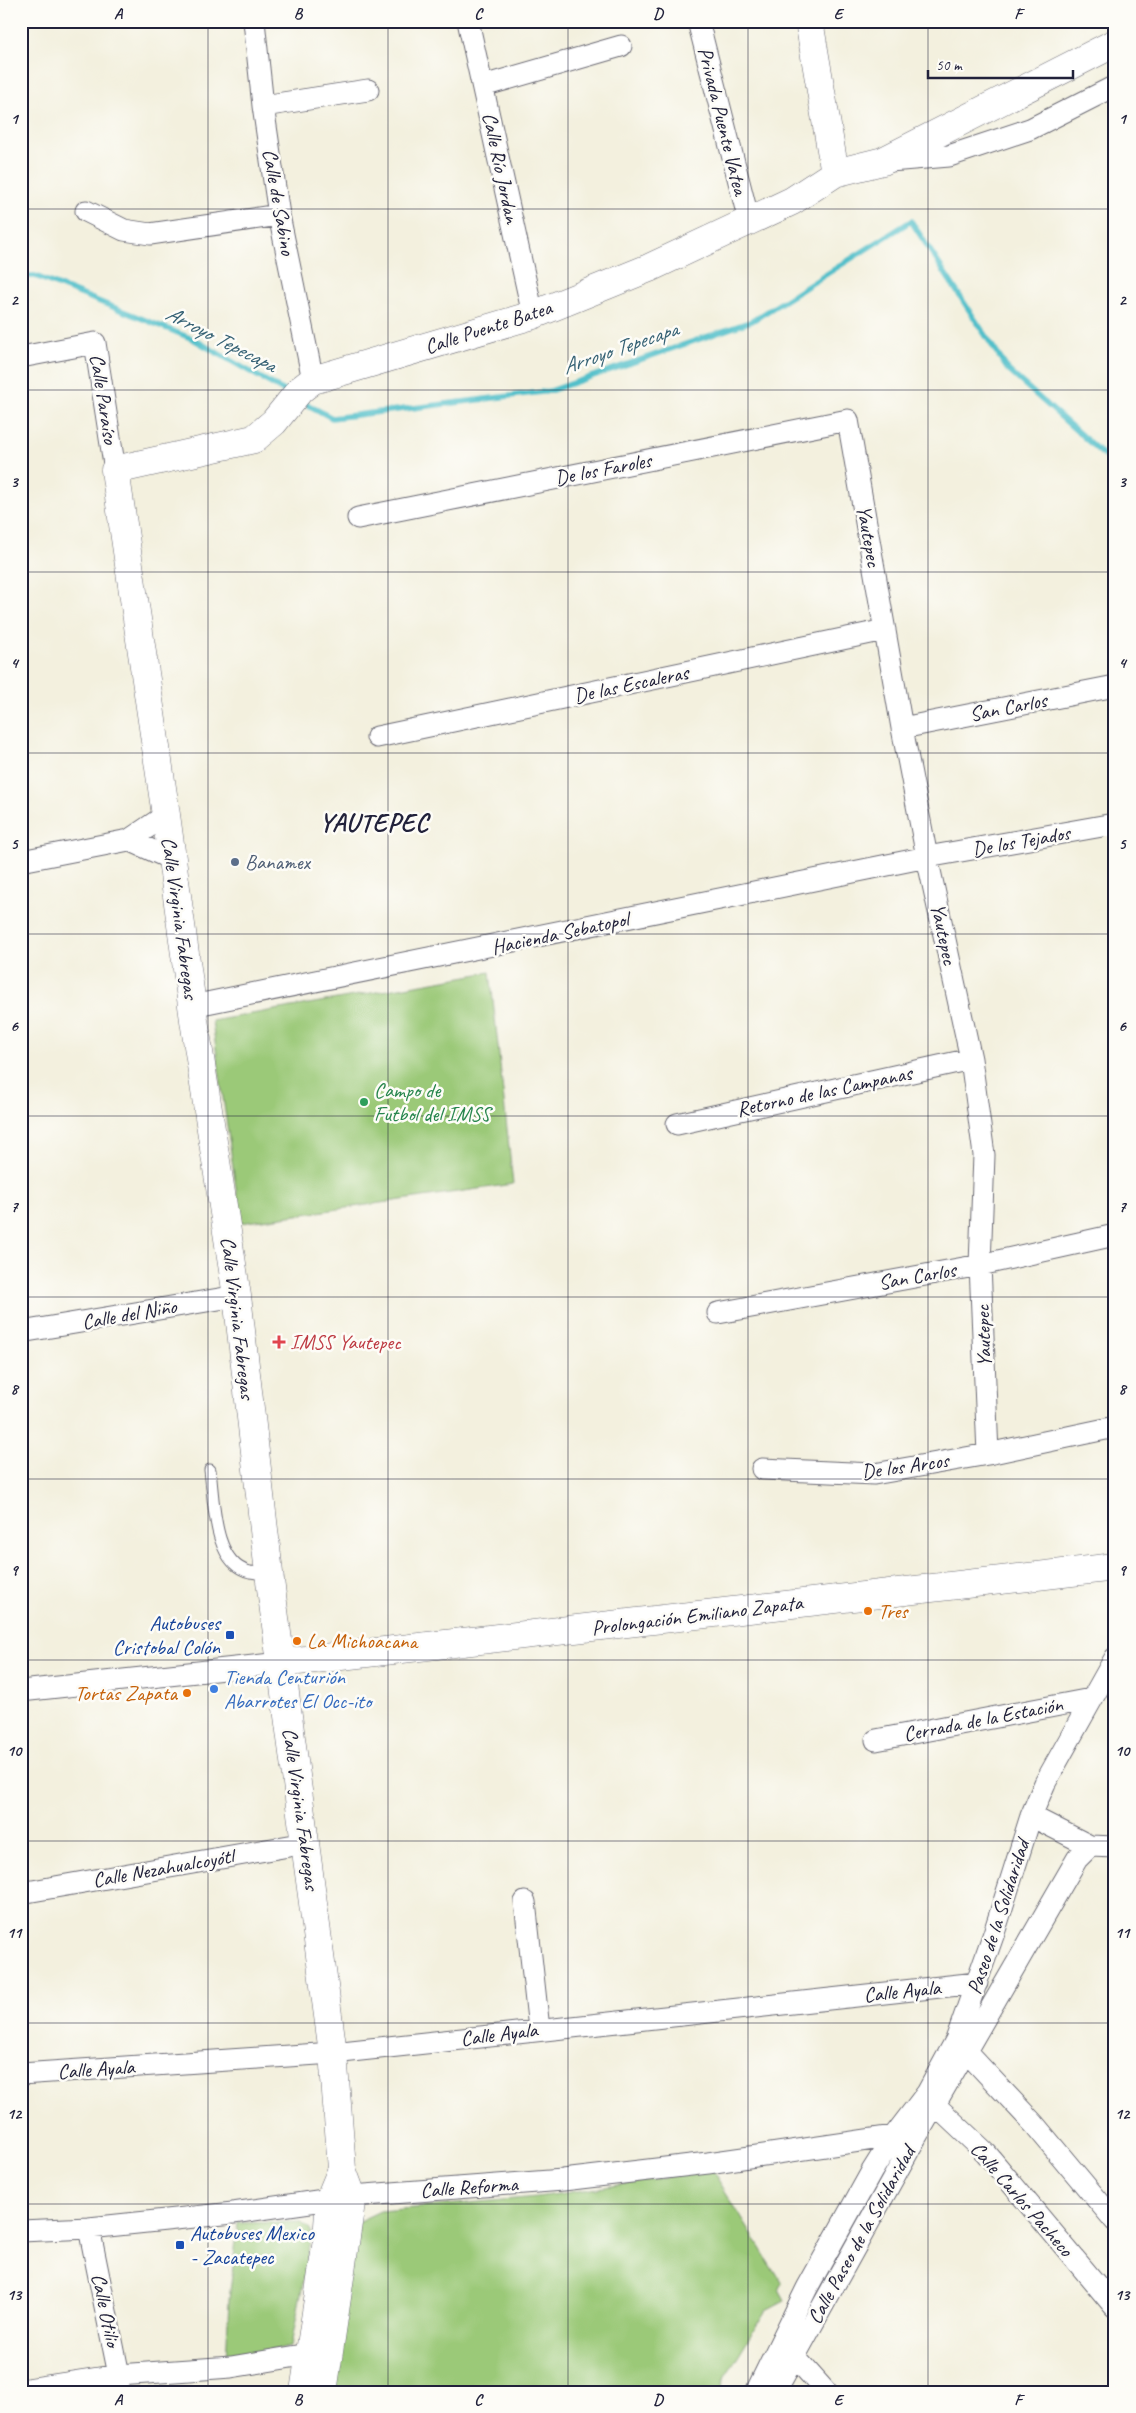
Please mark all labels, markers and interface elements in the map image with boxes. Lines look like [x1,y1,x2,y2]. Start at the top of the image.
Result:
text: A [114,4,124,24]
text: B [294,4,304,24]
text: C [474,4,484,24]
text: D [653,4,664,24]
text: E [834,4,845,24]
text: F [1014,4,1025,24]
street label: Privada Puente Vatea [692,44,755,200]
scale bar [928,48,1074,80]
text: 50 m [936,56,963,75]
text: 1 [10,109,19,129]
text: 1 [1118,109,1127,129]
street label: Calle Río Jordan [477,110,526,227]
street label: Calle de Sabino [257,147,301,259]
text: 2 [10,290,19,310]
text: 2 [1118,290,1127,310]
street label: Calle Puente Batea [421,294,556,360]
water label: Arroyo Tepecapa [161,299,284,380]
water label: Arroyo Tepecapa [559,314,684,381]
street label: Calle Paraíso [84,352,124,447]
street label: De los Faroles [553,447,655,491]
text: 3 [10,472,19,492]
text: 3 [1118,472,1127,492]
street label: Yautepec [851,503,887,570]
text: 4 [10,653,19,673]
text: 4 [1118,653,1127,673]
street label: De las Escaleras [571,659,692,709]
street label: San Carlos [967,686,1051,727]
district label: YAUTEPEC [319,806,431,839]
street label: De los Tejados [970,819,1074,862]
text: 5 [11,834,20,854]
text: 5 [1119,834,1128,854]
street label: Calle Virginia Fabregas [156,835,204,1003]
place label: Banamex [245,849,312,875]
marker: Banamex [229,856,241,868]
street label: Yautepec [925,901,963,968]
street label: Hacienda Sebatopol [489,905,634,960]
text: 6 [10,1016,19,1036]
text: 6 [1118,1016,1127,1036]
street label: Retorno de las Campanas [734,1059,916,1122]
place label: Campo de Futbol del IMSS [374,1077,493,1127]
marker: Campo de Futbol del IMSS [358,1096,370,1108]
text: 7 [10,1197,19,1217]
text: 7 [1118,1197,1127,1217]
street label: Calle Virginia Fabregas [215,1235,261,1402]
street label: San Carlos [876,1256,959,1296]
street label: Calle del Niño [80,1293,180,1335]
street label: Yautepec [969,1303,997,1368]
place label: IMSS Yautepec [290,1329,402,1355]
marker: IMSS Yautepec [272,1335,286,1349]
text: 8 [10,1379,19,1399]
text: 8 [1118,1379,1127,1399]
street label: De los Arcos [860,1447,952,1485]
text: 9 [10,1560,19,1580]
text: 9 [1118,1560,1127,1580]
street label: Prolongación Emiliano Zapata [590,1589,806,1641]
place label: Tres [878,1598,909,1624]
marker: Tres [862,1605,874,1617]
place label: Autobuses Cristobal Colón [113,1610,222,1660]
place label: La Michoacana [307,1628,420,1654]
marker: Autobuses Cristobal Colón [224,1629,236,1641]
marker: La Michoacana [291,1635,303,1647]
place label: Tienda Centurión Abarrotes El Occ-ito [224,1664,374,1714]
place label: Tortas Zapata [75,1680,179,1706]
marker: Tienda Centurión Abarrotes El Occ-ito [208,1683,220,1695]
marker: Tortas Zapata [181,1687,193,1699]
street label: Cerrada de la Estación [901,1691,1065,1747]
street label: Calle Virginia Fabregas [277,1726,325,1894]
text: 10 [7,1741,23,1761]
text: 10 [1115,1741,1131,1761]
street label: Paseo de la Solidaridad [961,1833,1036,1997]
street label: Calle Nezahualcoyótl [91,1842,239,1893]
text: 11 [7,1923,23,1943]
text: 11 [1115,1923,1131,1943]
street label: Calle Ayala [862,1974,944,2008]
street label: Calle Ayala [459,2016,541,2052]
street label: Calle Ayala [57,2053,137,2085]
text: 12 [7,2104,23,2124]
text: 12 [1115,2104,1131,2124]
street label: Calle Carlos Pacheco [965,2136,1080,2263]
street label: Calle Paseo de la Solidaridad [801,2138,922,2328]
street label: Calle Reforma [419,2171,520,2203]
place label: Autobuses Mexico - Zacatepec [190,2220,316,2270]
marker: Autobuses Mexico - Zacatepec [174,2239,186,2251]
street label: Calle Otilio [86,2271,127,2352]
text: 13 [7,2285,23,2305]
text: 13 [1115,2285,1131,2305]
text: A [114,2390,124,2410]
text: B [294,2390,304,2410]
text: C [474,2390,484,2410]
text: D [653,2390,664,2410]
text: E [834,2390,845,2410]
text: F [1014,2390,1025,2410]

